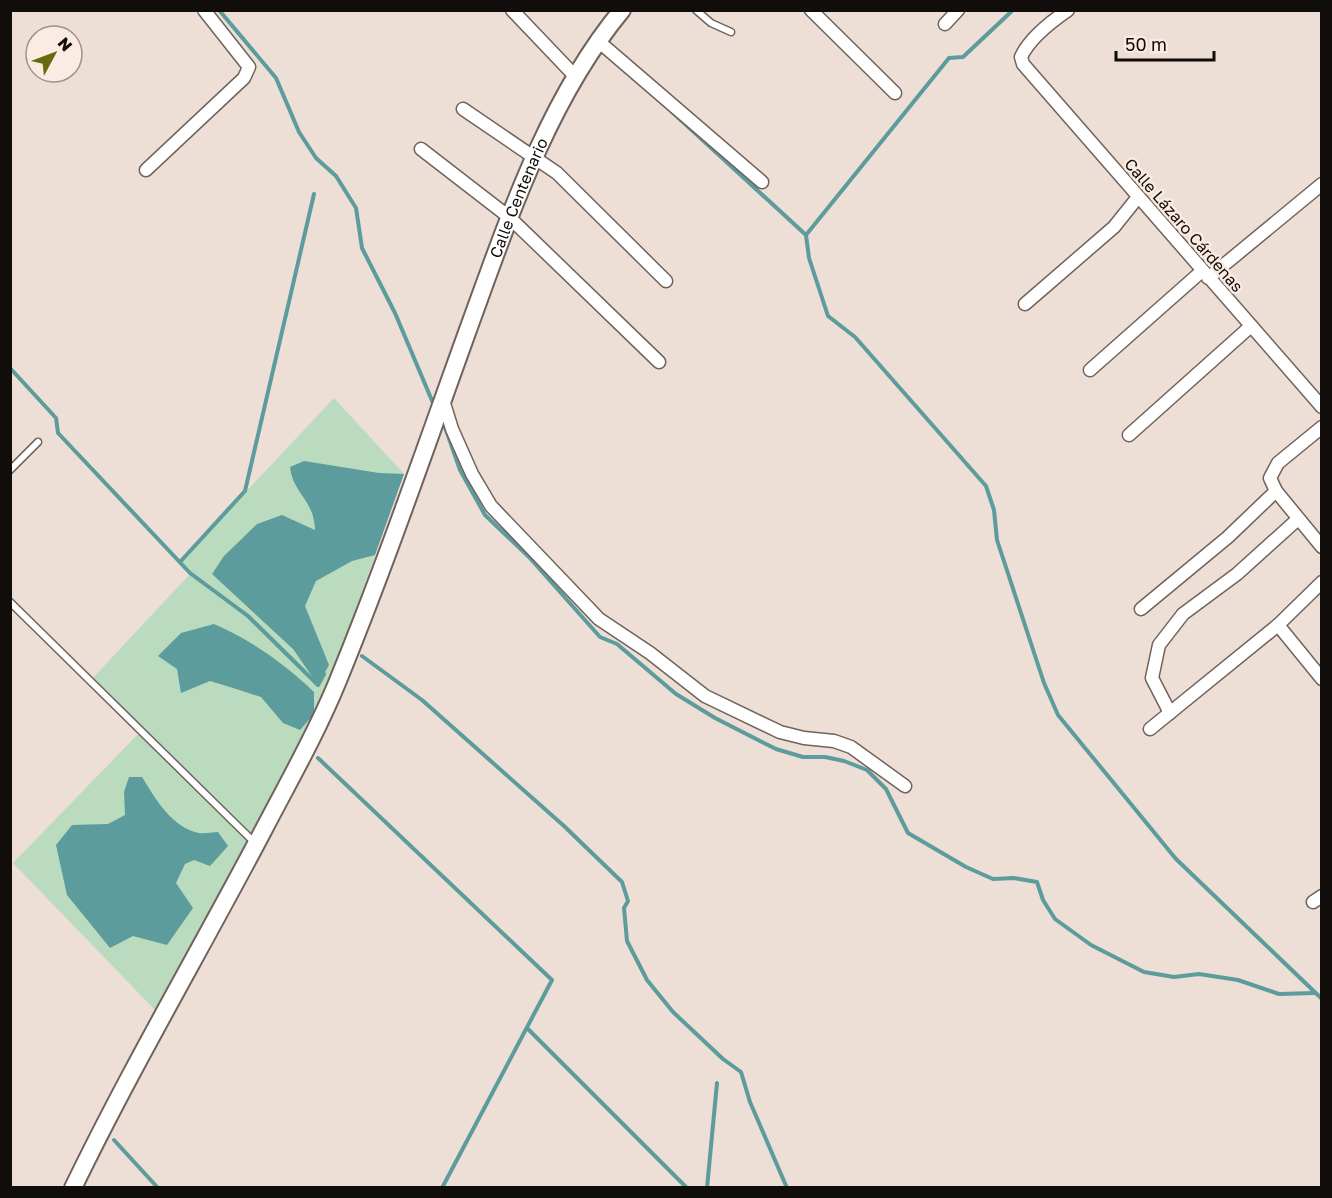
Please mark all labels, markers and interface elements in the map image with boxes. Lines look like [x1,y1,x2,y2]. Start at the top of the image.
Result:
north arrow [24,24,84,84]
scale bar [1116,24,1214,62]
text: N [54,33,77,55]
text: 50 m [1125,33,1167,55]
street label: Calle Centenario [485,135,552,261]
street label: Calle Lázaro Cárdenas [1120,154,1248,296]

